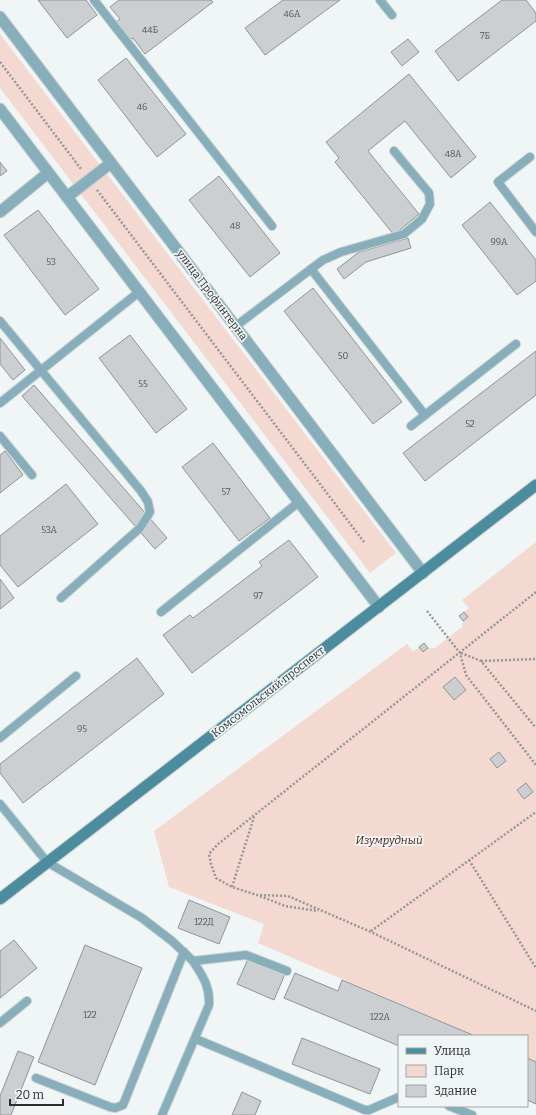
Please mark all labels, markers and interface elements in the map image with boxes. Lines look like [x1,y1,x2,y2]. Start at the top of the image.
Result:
house number: 46А [284,9,301,19]
house number: 44Б [142,25,158,35]
house number: 7Б [480,31,490,41]
house number: 46 [137,102,147,112]
house number: 48А [445,149,462,159]
house number: 48 [230,221,240,231]
house number: 99А [491,237,508,247]
street label: улица Профинтерна [173,247,250,343]
house number: 53 [46,257,56,267]
house number: 50 [338,351,349,361]
house number: 55 [138,379,148,389]
house number: 52 [465,419,475,429]
house number: 57 [221,487,231,497]
house number: 53А [41,525,57,535]
house number: 97 [253,591,263,601]
street label: Комсомольский проспект [209,644,327,740]
house number: 95 [77,724,87,734]
park label: Изумрудный [355,834,423,847]
house number: 122Д [194,917,214,927]
house number: 122 [83,1010,97,1020]
house number: 122А [370,1012,391,1022]
legend [398,1035,528,1107]
text: Улица [434,1044,471,1058]
text: Парк [434,1064,464,1078]
scale bar [10,1081,63,1107]
text: Здание [434,1084,477,1098]
text: 20 m [16,1088,45,1102]

